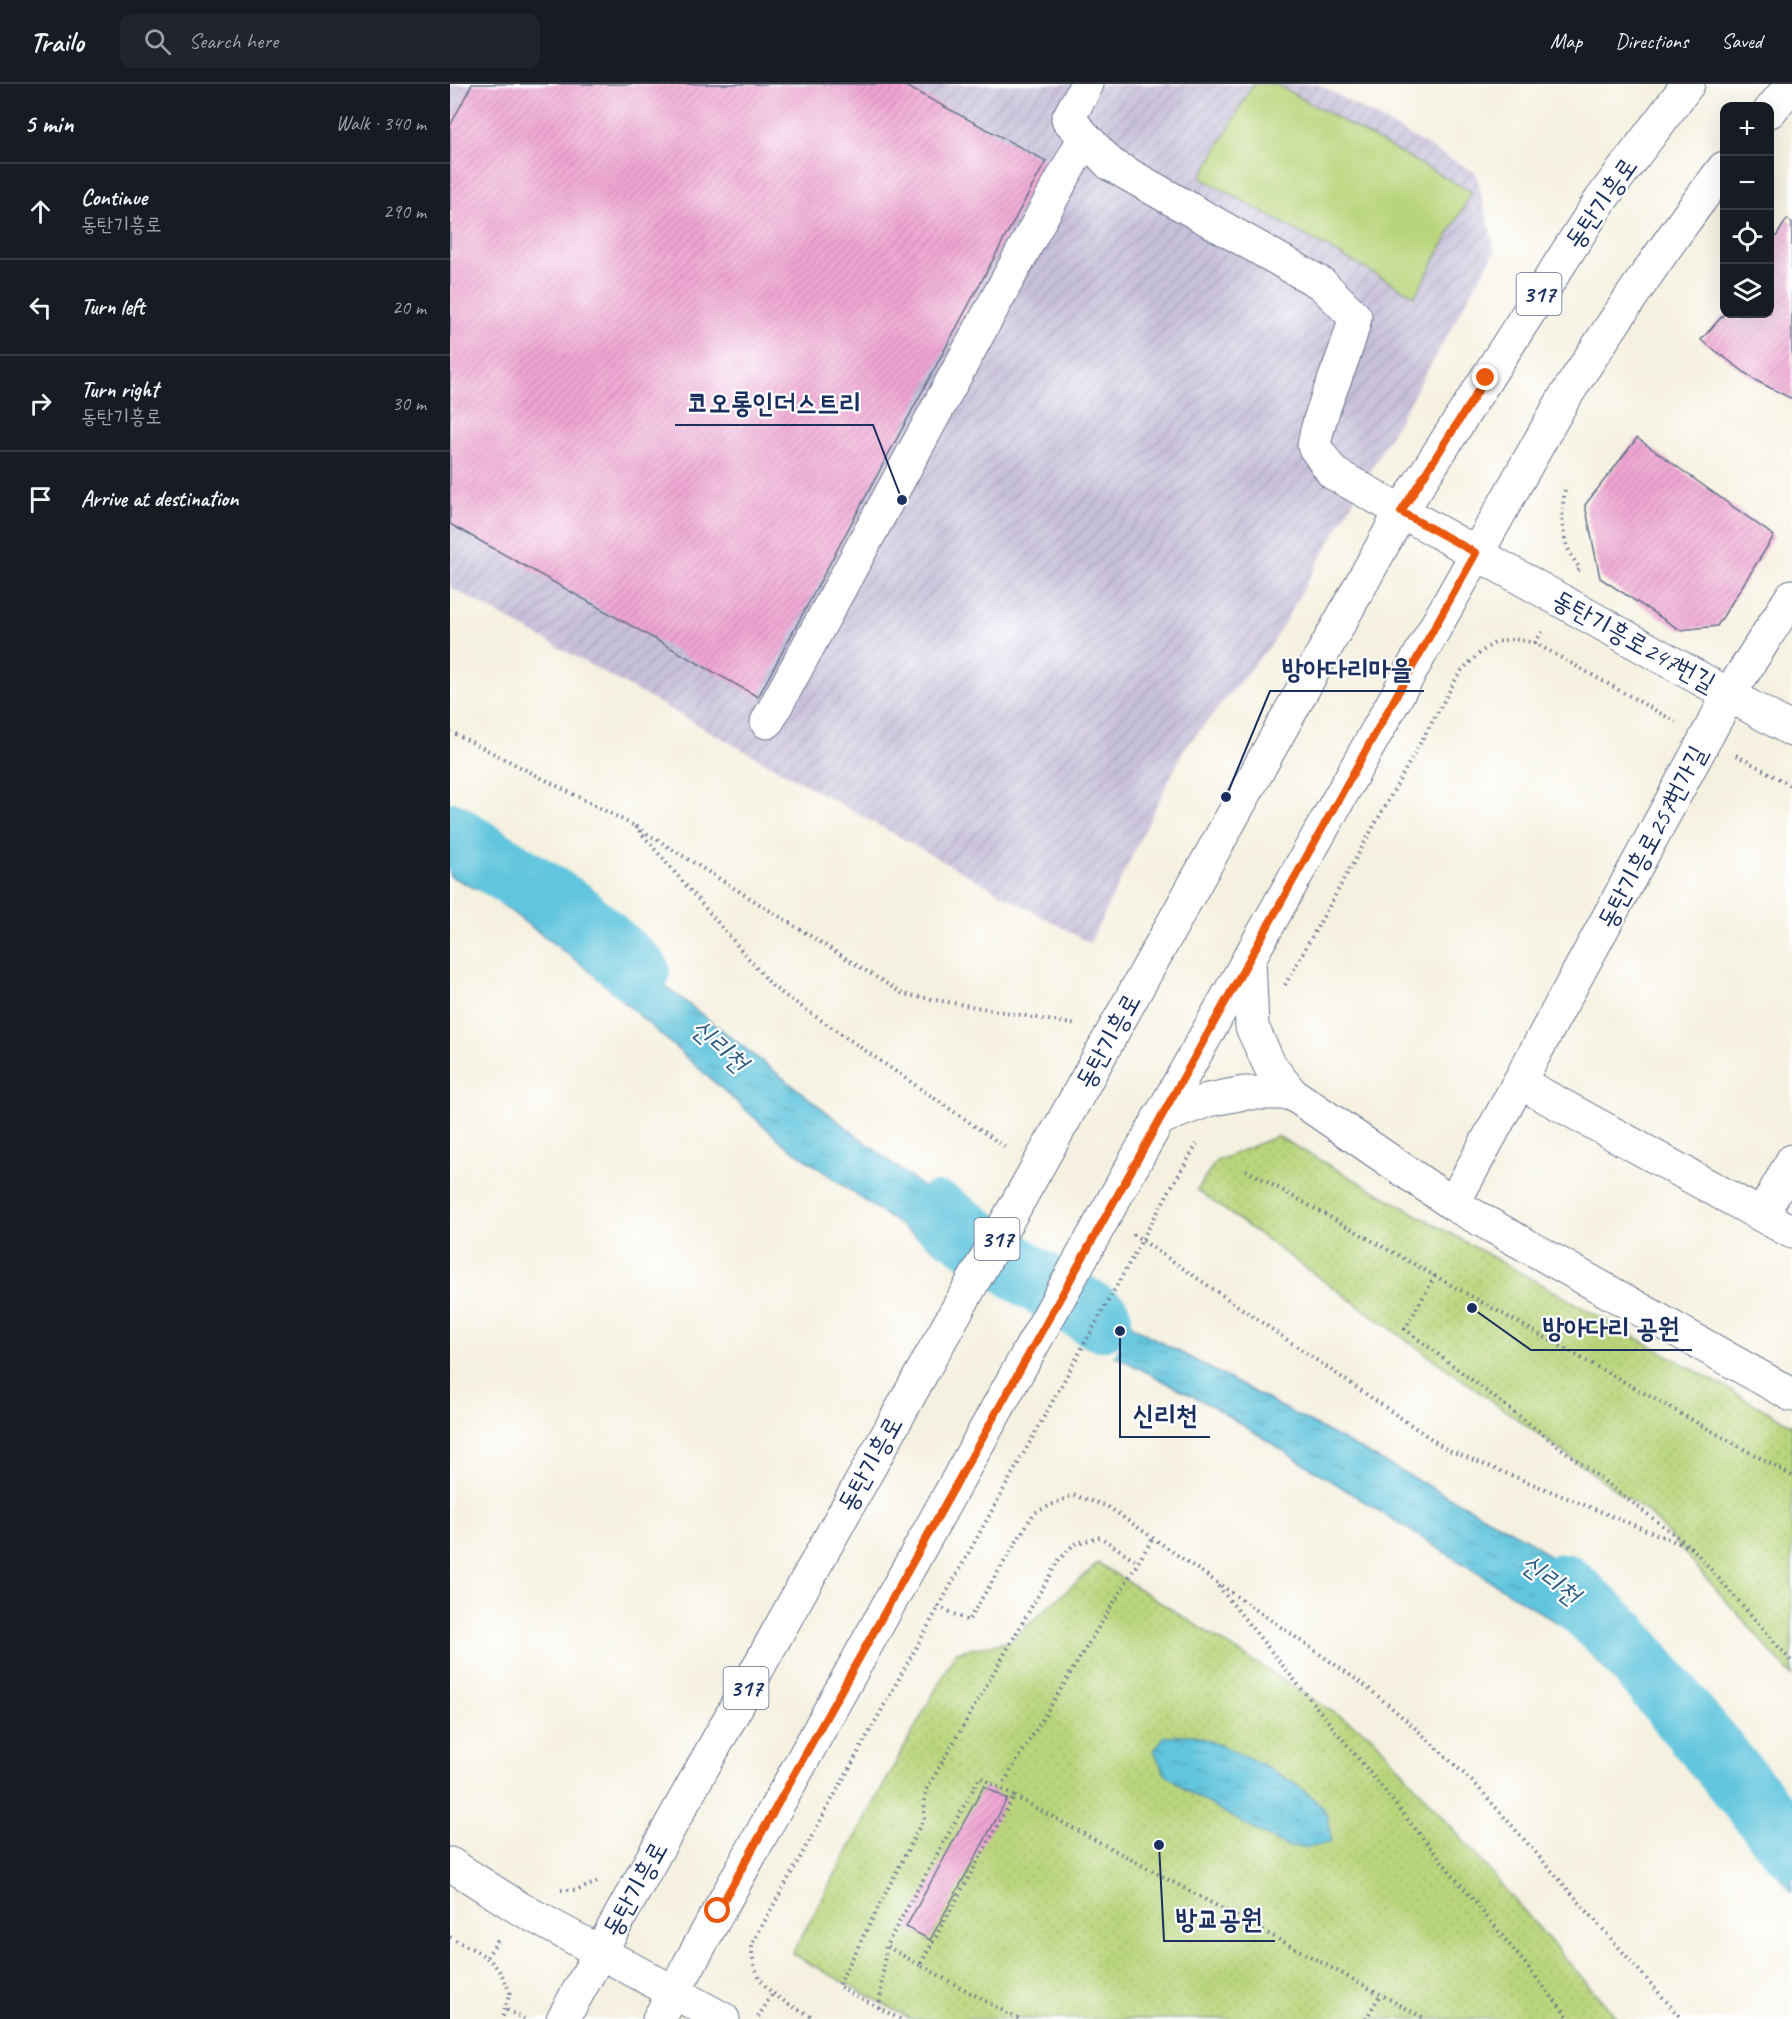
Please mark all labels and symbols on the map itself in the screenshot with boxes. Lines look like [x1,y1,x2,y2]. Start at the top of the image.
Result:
street label: 동탄기흥로 [1557,151,1645,255]
road number: 317 [1516,273,1562,315]
route end [1472,364,1498,390]
callout: 코오롱인더스트리 [675,380,873,425]
text: 코오롱인더스트리 [687,386,861,420]
street label: 동탄기흥로247번길 [1547,583,1721,699]
callout: 방아다리마을 [1270,646,1424,691]
text: 방아다리마을 [1282,652,1412,686]
street label: 동탄기흥로257번가길 [1590,740,1714,934]
street label: 동탄기흥로 [1068,987,1148,1095]
water label: 신리천 [684,1011,757,1081]
road number: 317 [974,1218,1020,1260]
callout: 방아다리 공원 [1531,1305,1692,1350]
text: 방아다리 공원 [1543,1311,1679,1345]
callout: 신리천 [1120,1392,1210,1437]
text: 신리천 [1132,1398,1198,1432]
street label: 동탄기흥로 [830,1410,910,1518]
water label: 신리천 [1515,1546,1589,1614]
road number: 317 [724,1667,768,1709]
street label: 동탄기흥로 [595,1835,675,1943]
callout: 방교공원 [1164,1896,1275,1941]
route start [704,1897,730,1923]
text: 방교공원 [1176,1902,1262,1936]

